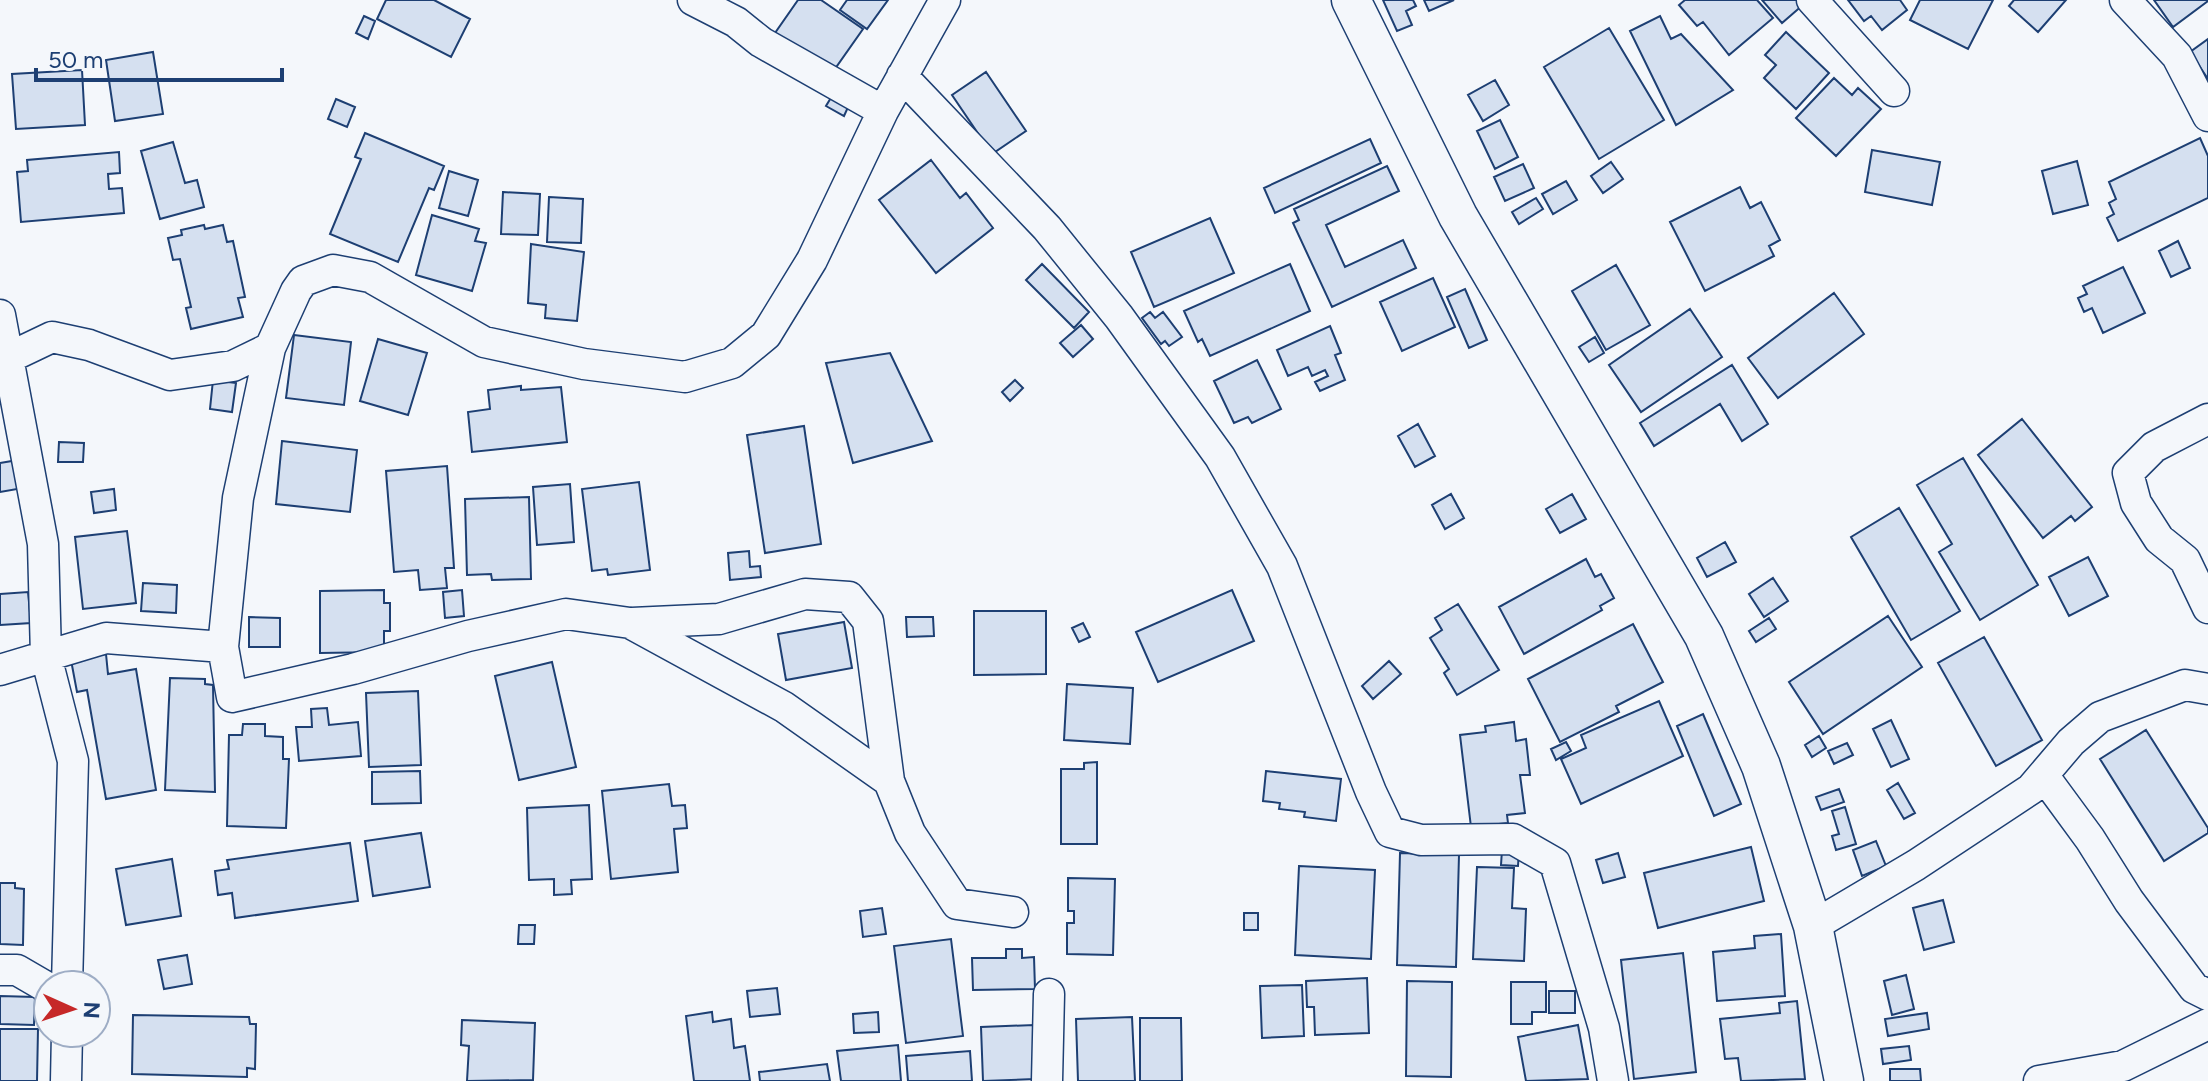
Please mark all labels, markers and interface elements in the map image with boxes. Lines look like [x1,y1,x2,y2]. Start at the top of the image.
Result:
scale bar [36,32,282,82]
text: 50 m [48,45,104,74]
north arrow [32,969,112,1049]
text: N [78,1001,105,1019]

